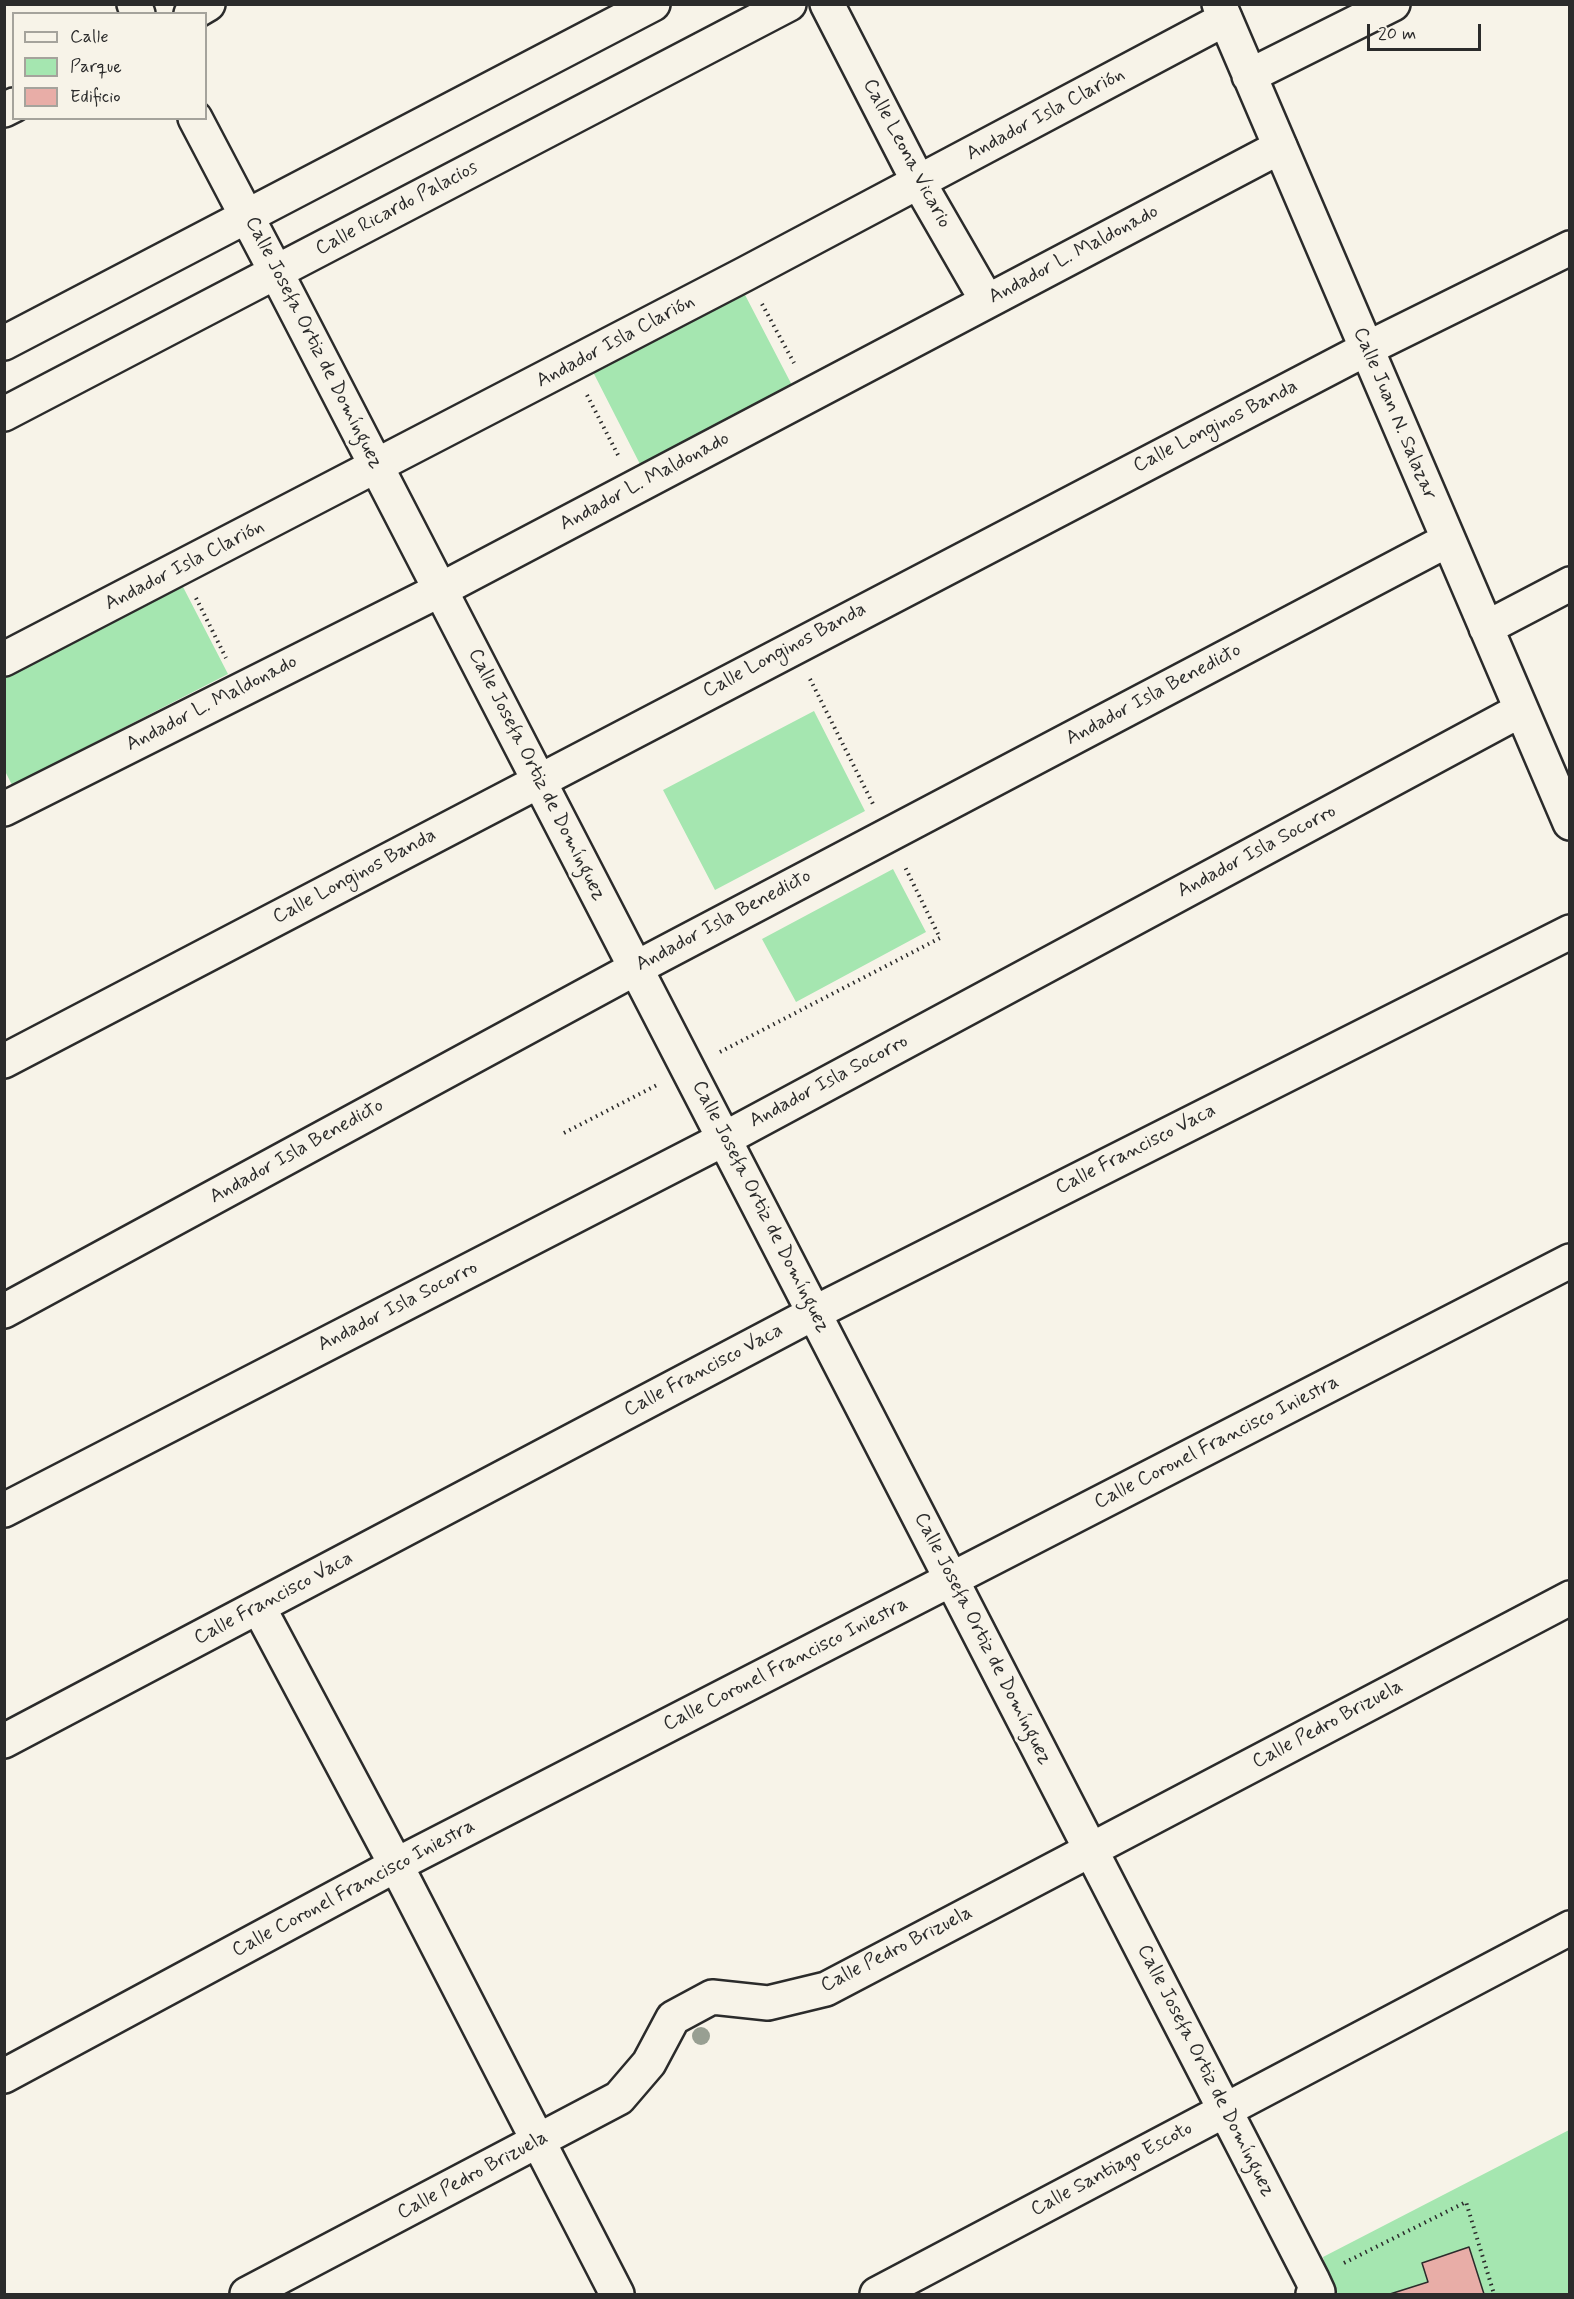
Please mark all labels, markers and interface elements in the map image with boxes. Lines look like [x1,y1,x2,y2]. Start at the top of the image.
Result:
legend [12,12,207,120]
scale bar [1370,12,1484,50]
text: 20 m [1378,22,1416,46]
text: Calle [70,25,109,49]
text: Parque [70,55,122,79]
street label: Andador Isla Clarión [963,63,1129,167]
street label: Calle Leona Vicario [857,75,955,233]
text: Edificio [70,85,121,109]
street label: Calle Ricardo Palacios [312,156,482,262]
street label: Andador L. Maldonado [985,200,1163,310]
street label: Calle Josefa Ortiz de Domínguez [239,213,387,473]
street label: Andador Isla Clarión [533,290,699,394]
street label: Calle Juan N. Salazar [1347,324,1441,504]
street label: Calle Longinos Banda [1130,375,1302,479]
street label: Andador L. Maldonado [556,427,734,537]
street label: Andador Isla Clarión [101,515,269,617]
street label: Calle Longinos Banda [699,598,871,704]
street label: Andador Isla Benedicto [1062,639,1246,751]
street label: Calle Josefa Ortiz de Domínguez [462,645,610,905]
street label: Andador L. Maldonado [122,650,302,758]
street label: Andador Isla Socorro [1174,800,1340,904]
street label: Calle Longinos Banda [269,824,441,930]
street label: Andador Isla Benedicto [632,865,816,977]
street label: Andador Isla Socorro [746,1030,912,1134]
street label: Calle Josefa Ortiz de Domínguez [686,1077,834,1337]
street label: Andador Isla Benedicto [206,1094,388,1210]
street label: Calle Francisco Vaca [1052,1099,1220,1201]
street label: Andador Isla Socorro [314,1256,482,1358]
street label: Calle Francisco Vaca [620,1319,788,1423]
street label: Calle Coronel Francisco Iniestra [1091,1371,1343,1515]
street label: Calle Josefa Ortiz de Domínguez [908,1509,1056,1769]
street label: Calle Francisco Vaca [190,1547,358,1651]
street label: Calle Coronel Francisco Iniestra [660,1593,912,1737]
street label: Calle Pedro Brizuela [1249,1675,1407,1775]
street label: Calle Coronel Francisco Iniestra [228,1815,480,1963]
street label: Calle Pedro Brizuela [817,1901,977,1999]
street label: Calle Josefa Ortiz de Domínguez [1131,1941,1279,2201]
street label: Calle Santiago Escoto [1027,2117,1197,2223]
street label: Calle Pedro Brizuela [394,2126,552,2226]

